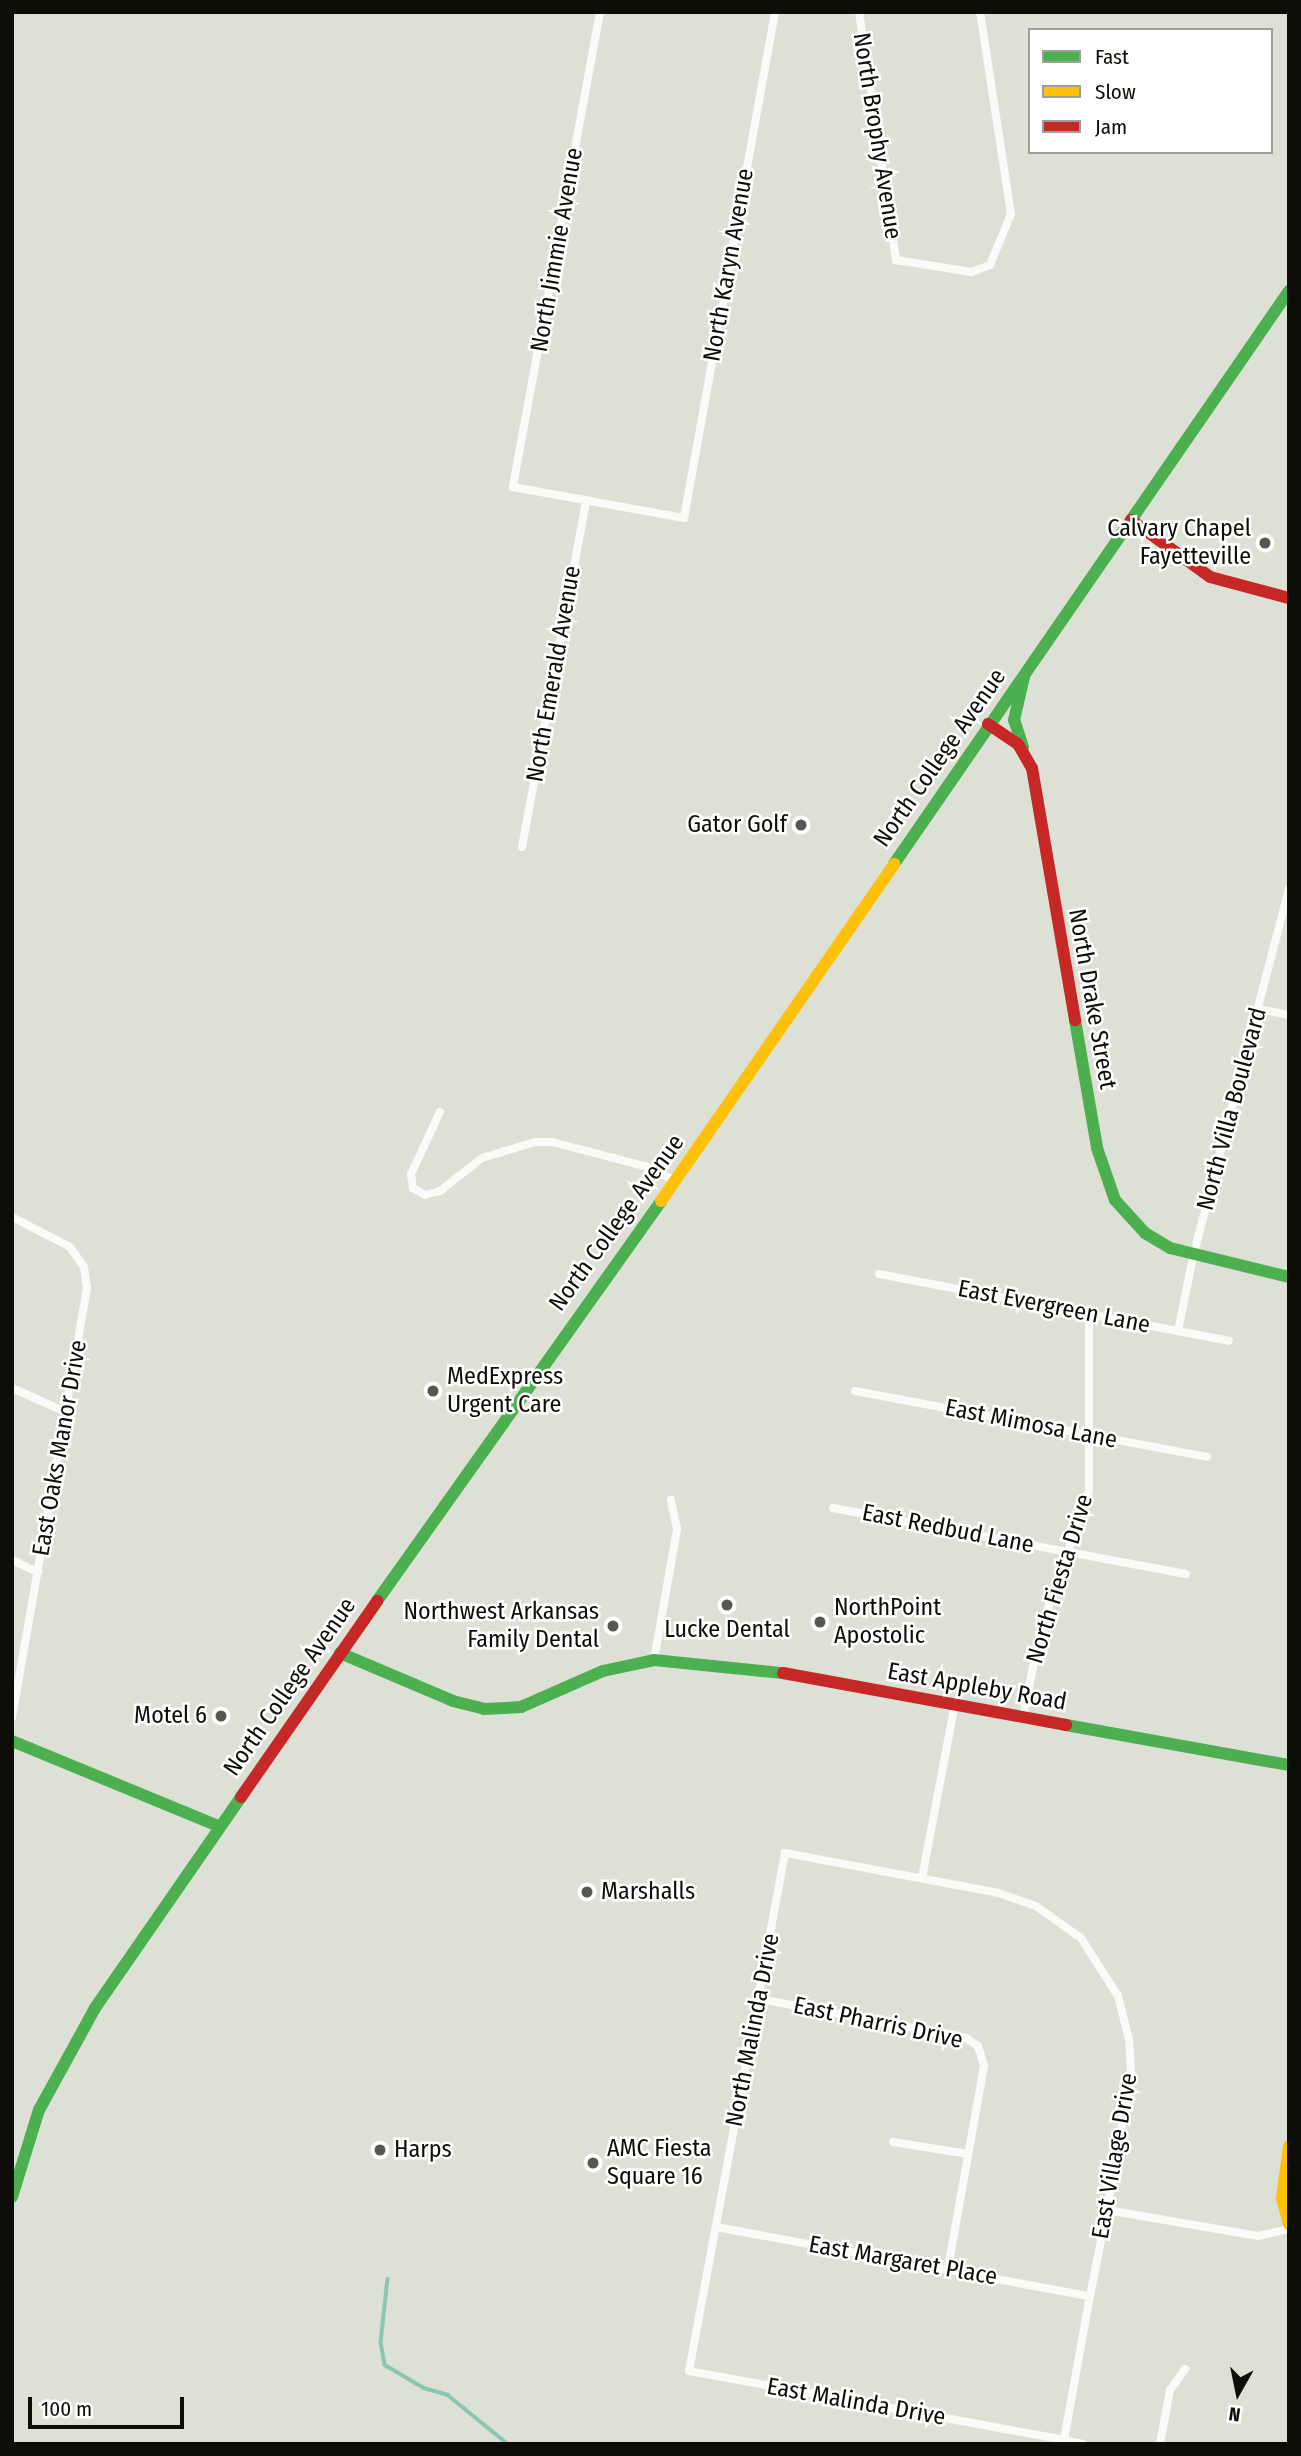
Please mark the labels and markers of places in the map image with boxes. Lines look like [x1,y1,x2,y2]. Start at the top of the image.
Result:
place label: Calvary Chapel Fayetteville [1107,515,1251,571]
marker: Calvary Chapel Fayetteville [1257,535,1273,551]
place label: Gator Golf [687,811,787,839]
marker: Gator Golf [793,817,809,833]
place label: MedExpress Urgent Care [447,1363,563,1419]
marker: MedExpress Urgent Care [425,1383,441,1399]
place label: NorthPoint Apostolic [834,1594,941,1650]
marker: Lucke Dental [719,1597,735,1613]
place label: Northwest Arkansas Family Dental [403,1598,599,1654]
marker: NorthPoint Apostolic [812,1614,828,1630]
place label: Lucke Dental [664,1616,790,1644]
marker: Northwest Arkansas Family Dental [605,1618,621,1634]
place label: Motel 6 [134,1702,207,1730]
marker: Motel 6 [213,1708,229,1724]
place label: Marshalls [601,1878,695,1906]
marker: Marshalls [579,1884,595,1900]
place label: AMC Fiesta Square 16 [607,2135,712,2191]
place label: Harps [394,2136,452,2164]
marker: Harps [372,2142,388,2158]
marker: AMC Fiesta Square 16 [585,2155,601,2171]

